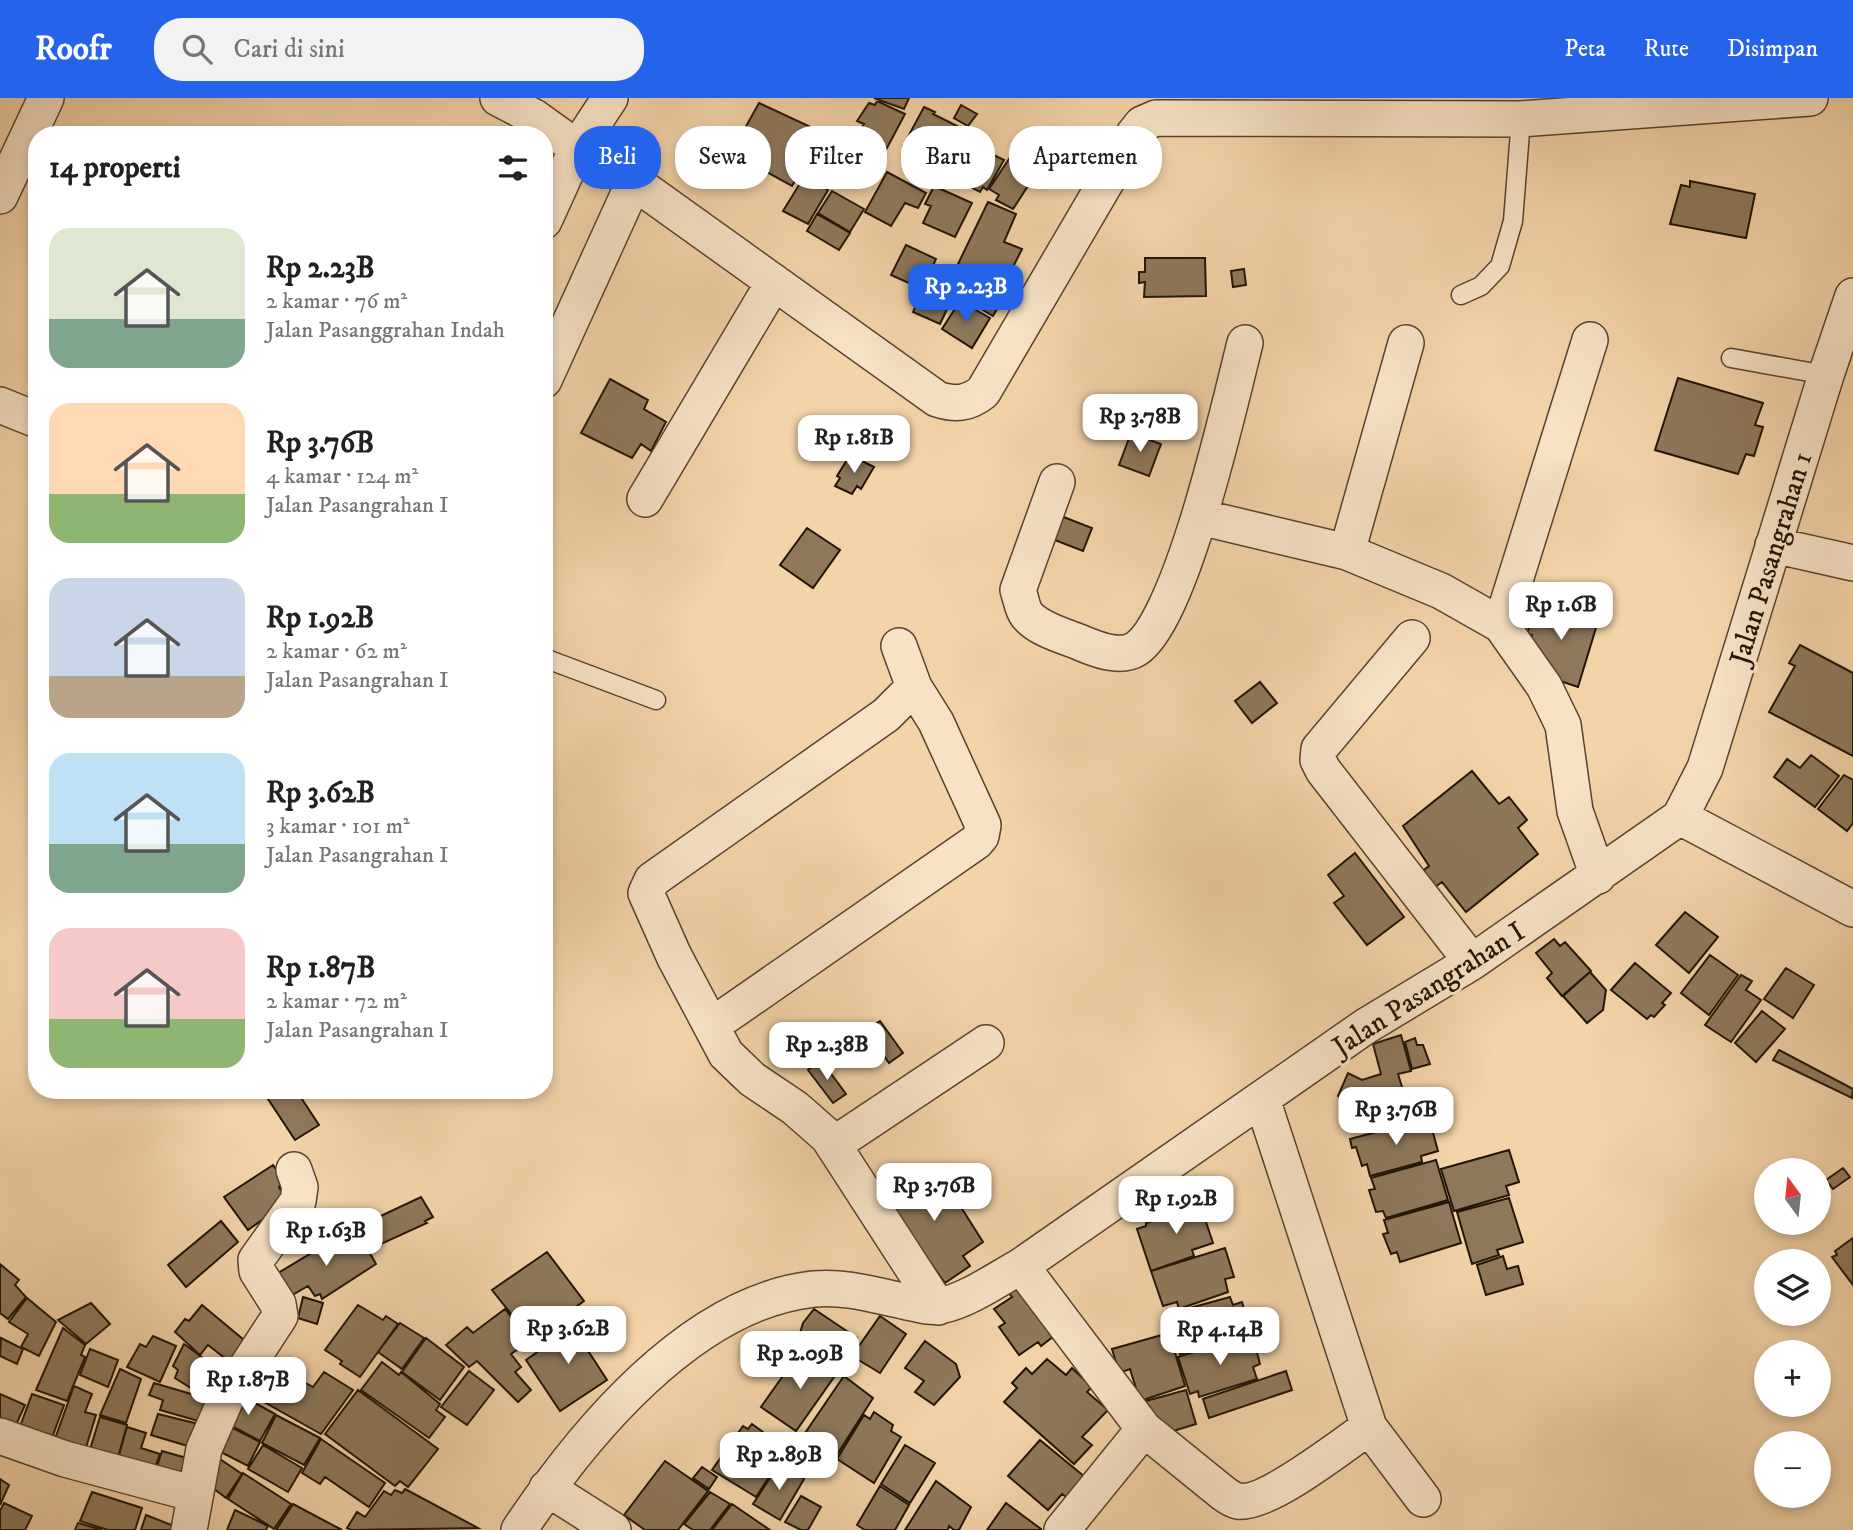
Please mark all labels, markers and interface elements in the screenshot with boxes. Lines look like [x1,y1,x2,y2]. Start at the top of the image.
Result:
search box [154,18,644,81]
text: Roofr [35,29,112,70]
icon: search [178,30,216,68]
text: Cari di sini [234,33,345,66]
text: Peta [1564,34,1606,64]
text: Rute [1644,34,1689,64]
text: Disimpan [1727,34,1818,64]
chip: Beli [574,126,661,189]
chip: Sewa [675,126,771,189]
chip: Filter [785,126,887,189]
chip: Baru [901,126,995,189]
chip: Apartemen [1009,126,1162,189]
icon: filters [494,149,532,187]
text: 14 properti [49,150,180,187]
text: Rp 2.23B [266,250,375,287]
icon: home [105,256,189,340]
pin: Rp 2.23B [894,264,1038,324]
text: Rp 2.23B [924,272,1008,301]
text: 2 kamar · 76 m² [266,287,407,316]
text: Jalan Pasanggrahan Indah [266,316,505,345]
pin: Rp 3.78B [1068,394,1212,454]
text: Rp 3.78B [1099,402,1181,431]
pin: Rp 1.81B [782,416,926,475]
text: Rp 1.81B [814,423,894,452]
text: Rp 3.76B [266,425,374,462]
icon: home [105,431,189,515]
street label: Jalan Pasangrahan 1 [1722,448,1820,672]
text: 4 kamar · 124 m² [266,462,418,491]
text: Jalan Pasangrahan I [266,491,448,520]
pin: Rp 1.6B [1496,582,1626,642]
text: Rp 1.6B [1525,590,1597,619]
text: Rp 1.92B [266,600,374,637]
icon: home [105,606,189,690]
text: 2 kamar · 62 m² [266,637,407,666]
text: Jalan Pasangrahan I [266,666,448,695]
text: Rp 3.62B [266,775,375,812]
icon: home [105,781,189,865]
text: 3 kamar · 101 m² [266,812,410,841]
text: Jalan Pasangrahan I [266,841,448,870]
street label: Jalan Pasangrahan I [1324,914,1531,1066]
text: Rp 1.87B [266,950,375,987]
icon: home [105,956,189,1040]
text: 2 kamar · 72 m² [266,987,407,1016]
text: Jalan Pasangrahan I [266,1016,448,1045]
pin: Rp 2.38B [755,1023,899,1082]
text: Rp 2.38B [785,1030,869,1059]
pin: Rp 3.76B [1324,1088,1468,1147]
text: Rp 3.76B [1355,1095,1437,1124]
north arrow [1754,1158,1830,1236]
map controls [1754,1158,1831,1508]
pin: Rp 3.76B [862,1164,1006,1223]
text: Rp 3.76B [893,1171,975,1200]
pin: Rp 1.92B [1104,1176,1248,1236]
text: Rp 1.92B [1135,1184,1218,1213]
pin: Rp 1.63B [254,1208,398,1268]
text: Rp 1.63B [286,1216,366,1245]
button: layers [1754,1249,1831,1326]
pin: Rp 3.62B [496,1306,640,1366]
pin: Rp 4.14B [1148,1308,1292,1367]
text: Rp 3.62B [526,1314,610,1343]
text: Rp 4.14B [1176,1315,1264,1344]
pin: Rp 2.09B [728,1332,872,1391]
text: Rp 2.09B [756,1339,844,1368]
button: + [1754,1340,1831,1417]
pin: Rp 1.87B [176,1358,320,1417]
text: Rp 1.87B [206,1365,290,1394]
button: − [1754,1431,1831,1508]
pin: Rp 2.89B [707,1432,851,1492]
text: Rp 2.89B [736,1440,822,1469]

